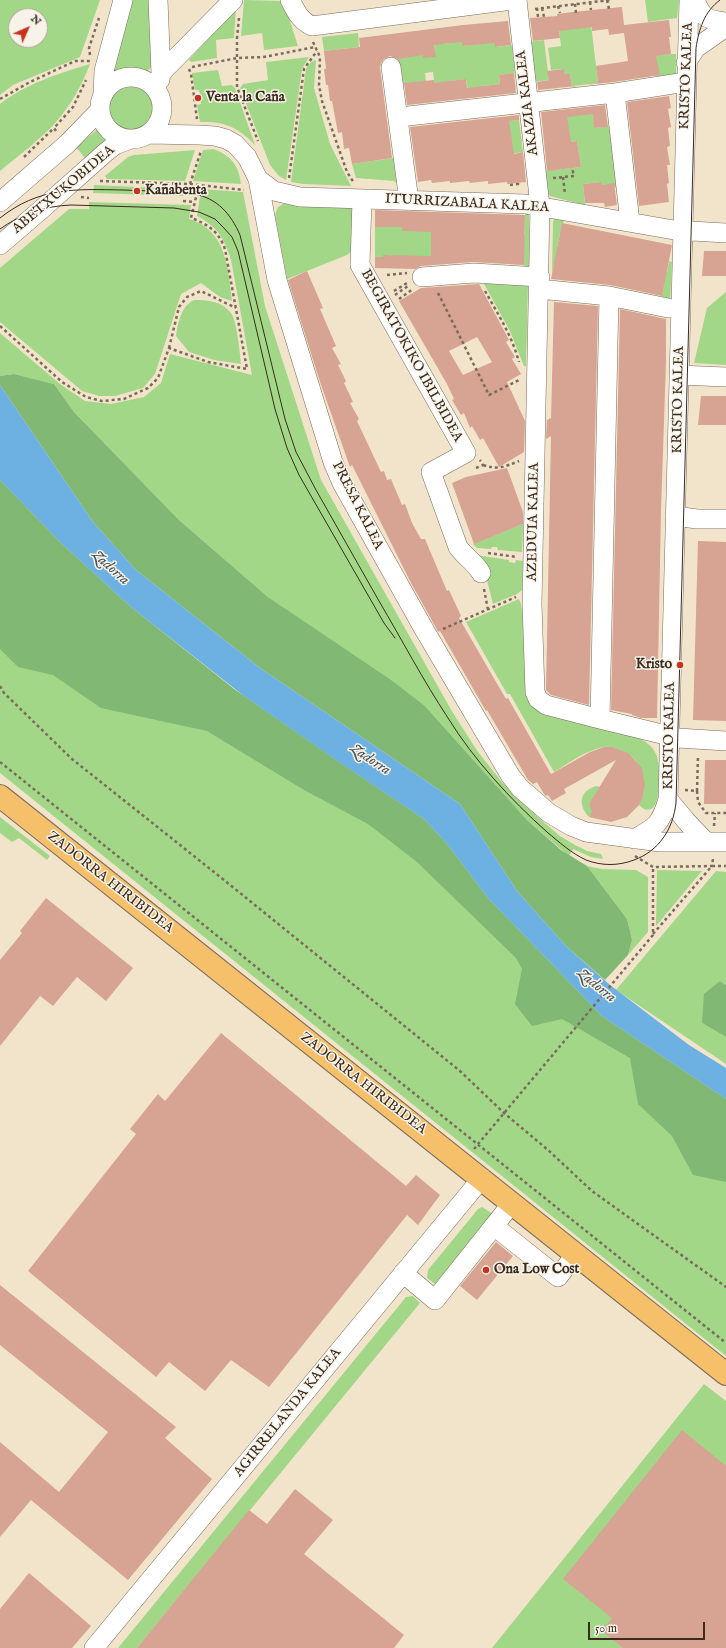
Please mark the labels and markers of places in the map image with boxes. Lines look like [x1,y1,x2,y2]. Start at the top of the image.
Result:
place label: Venta la Caña [206,90,285,106]
marker: Venta la Caña [193,93,203,103]
place label: Kañabenta [145,183,207,199]
marker: Kañabenta [132,186,142,196]
place label: Kristo [636,657,672,673]
marker: Kristo [675,660,685,670]
place label: Ona Low Cost [494,1262,579,1278]
marker: Ona Low Cost [481,1265,491,1275]

